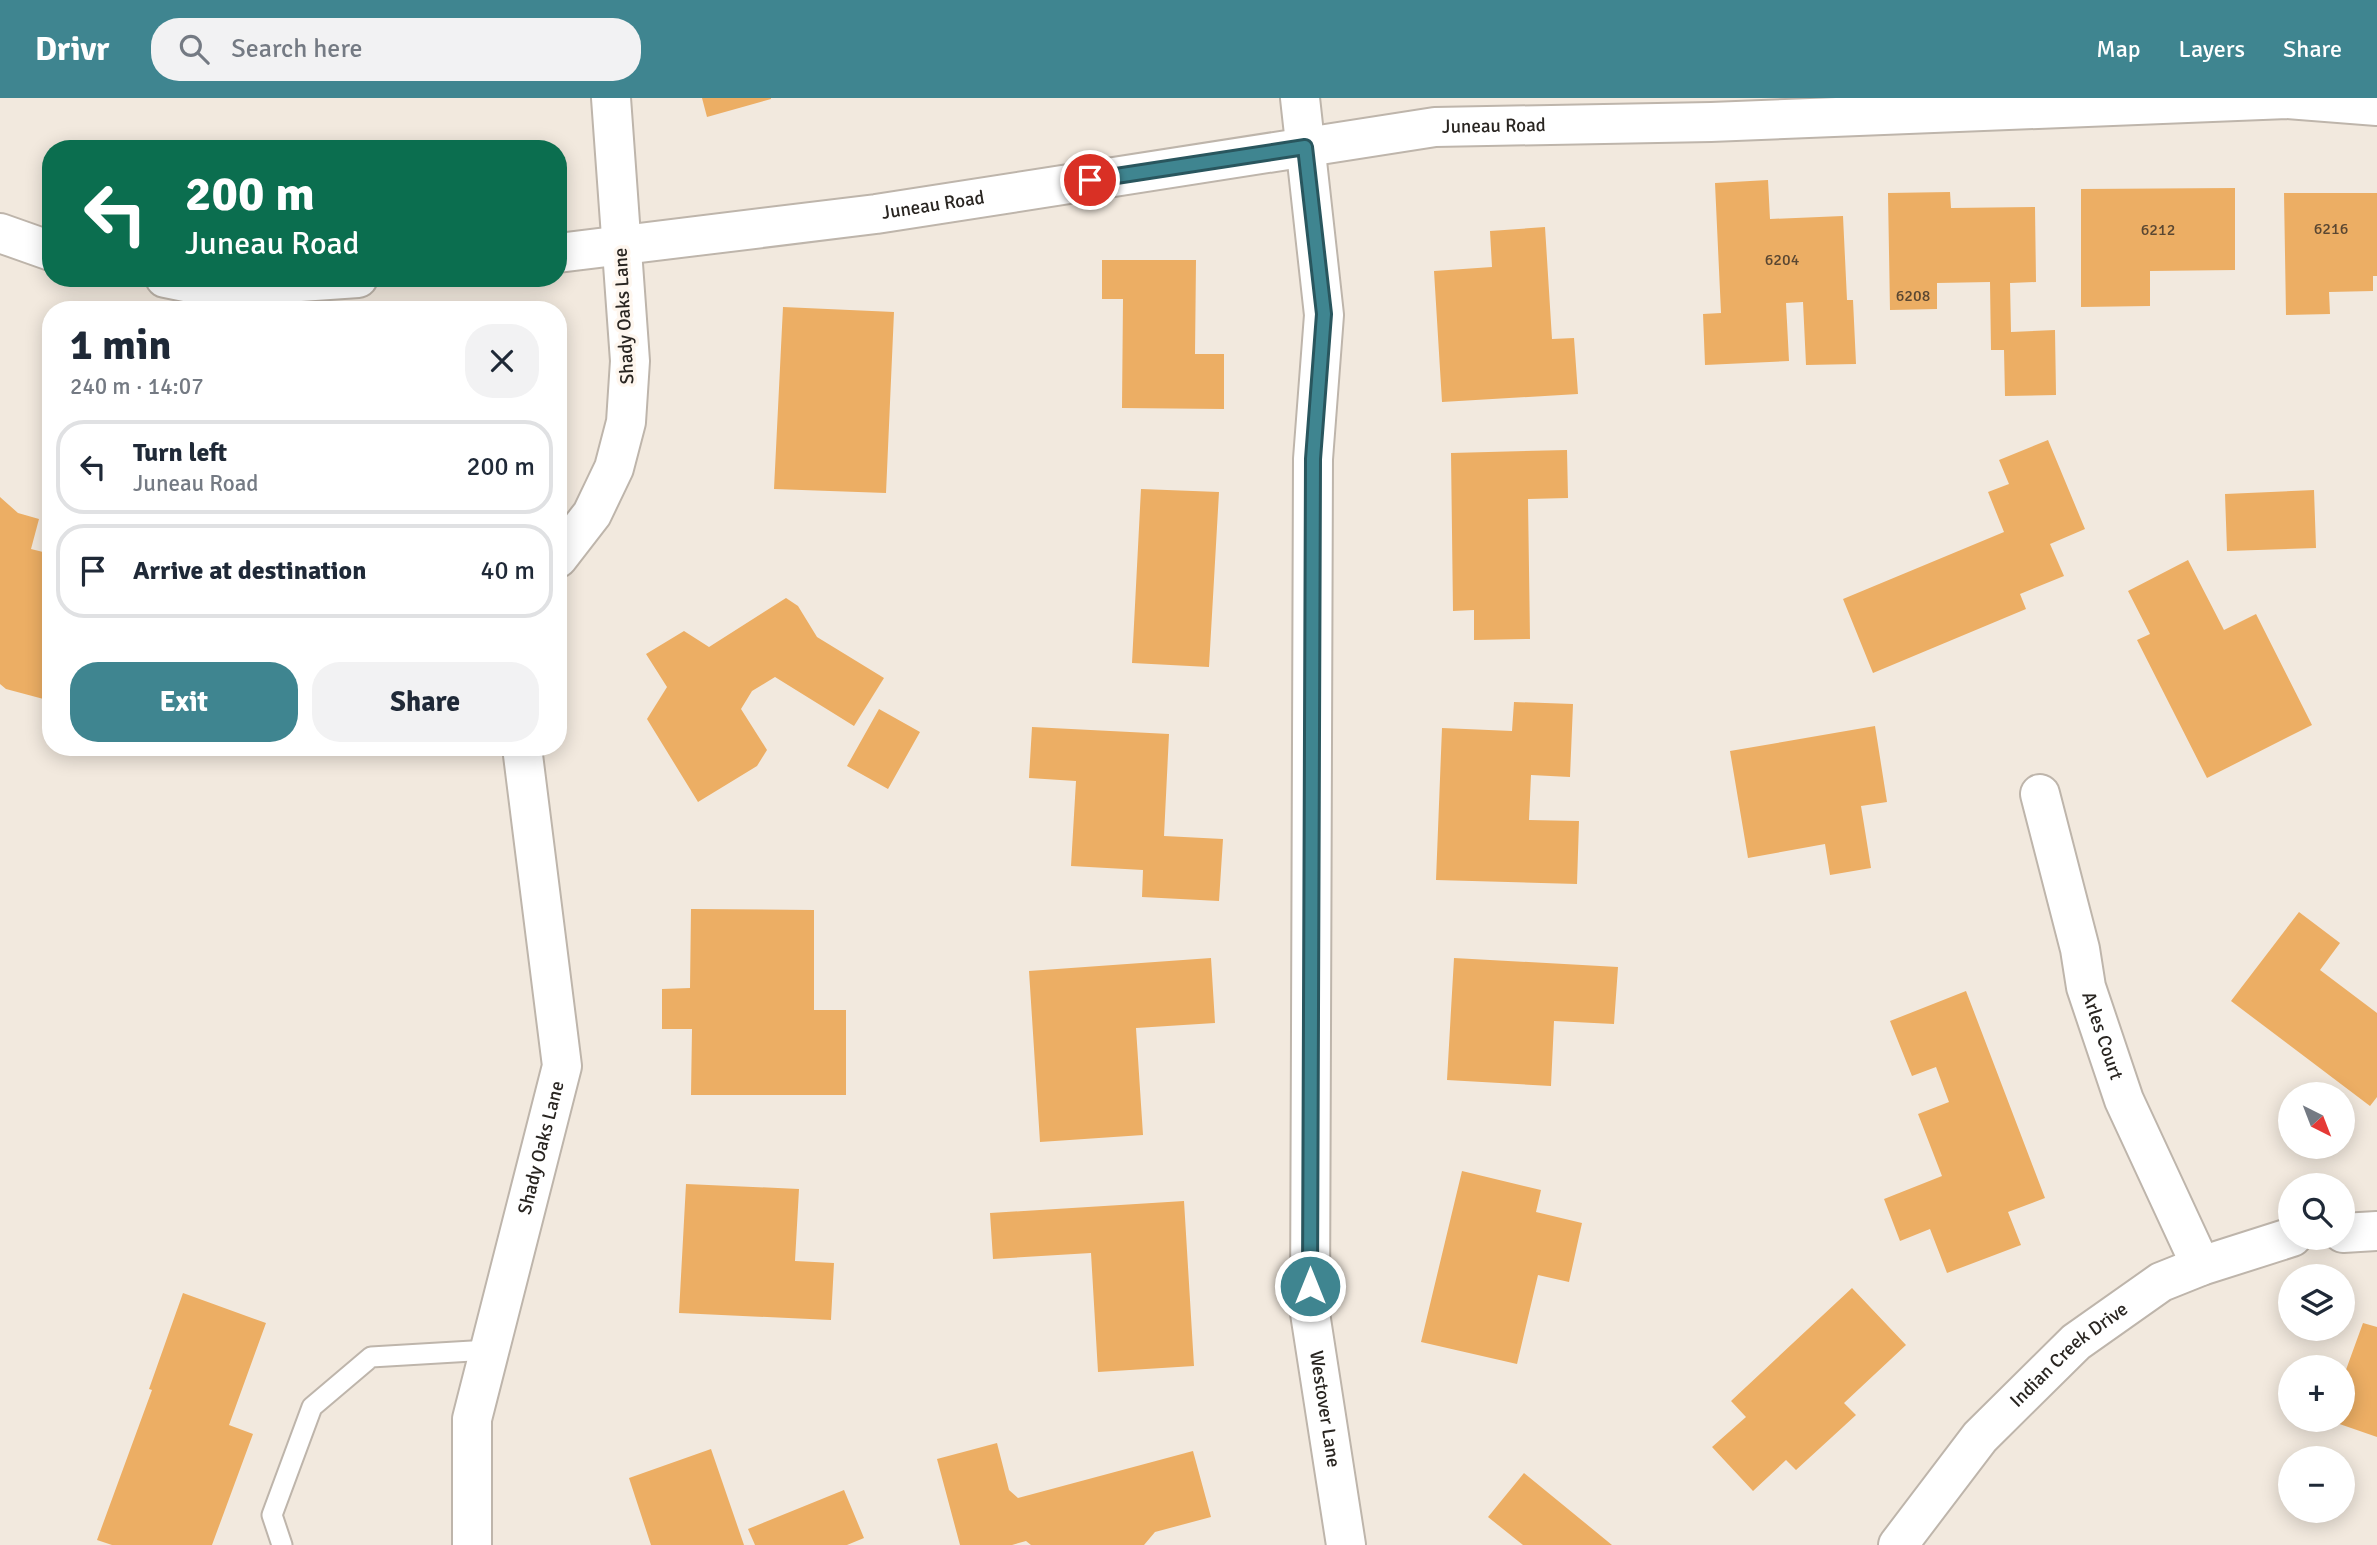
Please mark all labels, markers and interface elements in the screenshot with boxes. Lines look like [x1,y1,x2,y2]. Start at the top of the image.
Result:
search box [151,18,641,81]
text: Drivr [35,29,109,70]
icon: search [175,30,213,68]
text: Search here [231,33,362,65]
text: Map [2096,34,2141,64]
text: Layers [2179,34,2245,64]
text: Share [2283,34,2342,64]
street label: Juneau Road [1442,113,1546,139]
pin [1060,150,1120,210]
icon: arrive [1071,161,1109,199]
text: 200 m [185,164,315,224]
icon: left [70,168,161,259]
street label: Juneau Road [880,185,986,225]
house number: 6216 [2314,219,2348,239]
house number: 6212 [2141,220,2175,240]
text: Juneau Road [185,224,360,263]
street label: Shady Oaks Lane [608,247,640,385]
house number: 6204 [1765,250,1800,270]
house number: 6208 [1896,286,1930,306]
text: 1 min [70,320,171,371]
button: close [465,324,539,398]
text: 240 m · 14:07 [70,372,204,401]
text: Turn left [133,437,227,469]
icon: left [74,448,112,486]
text: 200 m [466,451,535,483]
text: Juneau Road [133,469,258,498]
icon: arrive [74,552,112,590]
text: Arrive at destination [133,555,366,587]
text: 40 m [480,555,535,587]
button: Exit [70,662,298,742]
button: Share [312,662,539,742]
street label: Arles Court [2076,988,2129,1083]
street label: Shady Oaks Lane [513,1078,570,1217]
north arrow [2278,1082,2356,1158]
map controls [2278,1082,2355,1523]
button: search [2278,1173,2355,1250]
position arrow [1273,1249,1347,1323]
button: layers [2278,1264,2355,1341]
street label: Indian Creek Drive [2005,1297,2133,1412]
street label: Westover Lane [1304,1349,1346,1469]
button: + [2278,1355,2355,1432]
button: − [2278,1446,2355,1523]

